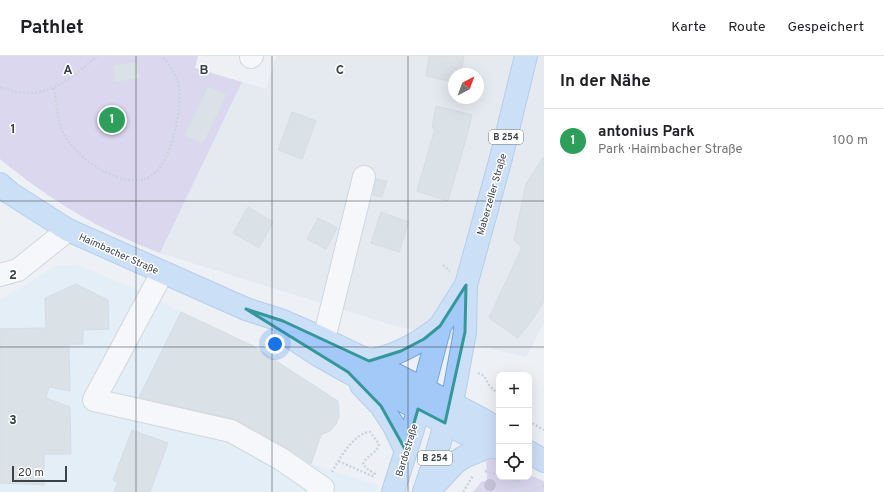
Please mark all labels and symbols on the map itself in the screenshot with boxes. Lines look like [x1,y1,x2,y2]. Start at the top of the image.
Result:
text: A [63,63,73,79]
text: B [200,63,209,79]
text: C [336,63,344,79]
north arrow [448,68,484,104]
pin: 1 [99,105,125,135]
text: 1 [10,122,16,138]
road number: B 254 [489,130,523,144]
street label: Maberzeller Straße [475,152,510,237]
street label: Haimbacher Straße [77,231,160,278]
text: 2 [9,268,17,284]
your location [265,334,285,354]
text: 3 [9,413,17,429]
street label: Bardostraße [393,422,422,478]
road number: B 254 [418,451,452,465]
scale bar [12,464,67,483]

